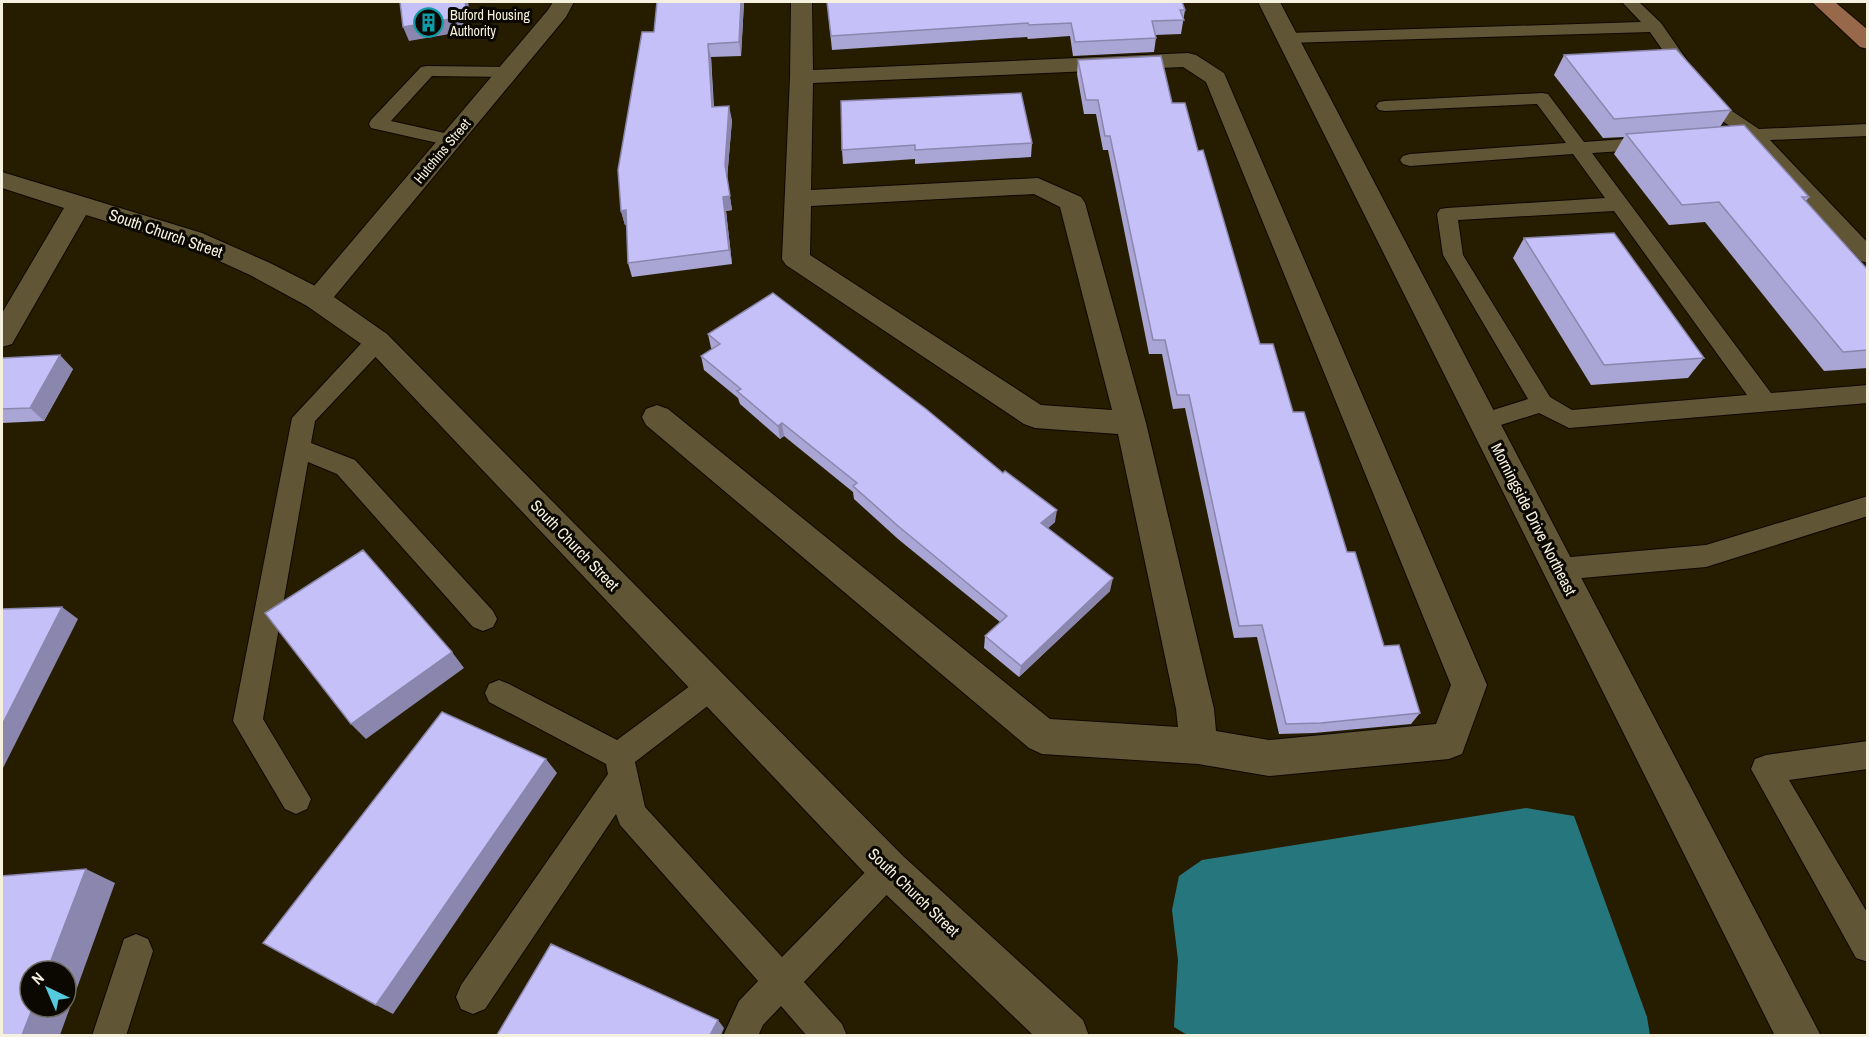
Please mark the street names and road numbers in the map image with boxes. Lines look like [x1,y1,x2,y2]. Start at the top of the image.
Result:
street label: Hutchins Street [410,115,474,187]
street label: South Church Street [106,203,226,263]
street label: Morningside Drive Northeast [1486,439,1582,599]
street label: South Church Street [526,495,624,596]
street label: South Church Street [864,843,965,941]

